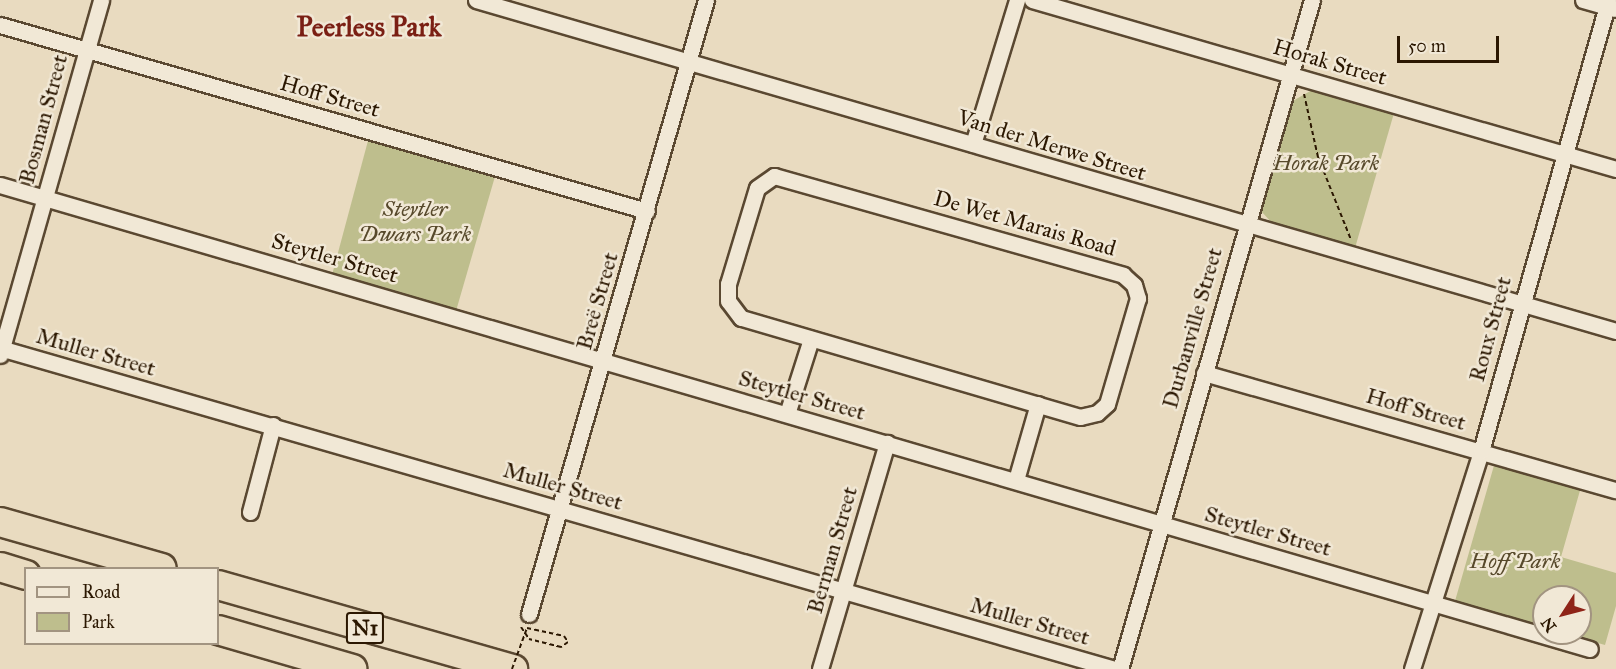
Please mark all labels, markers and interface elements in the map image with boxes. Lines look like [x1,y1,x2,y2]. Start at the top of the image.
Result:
district label: Peerless Park [296,10,442,44]
scale bar [1400,24,1502,62]
street label: Horak Street [1270,33,1390,91]
text: 50 m [1408,35,1446,57]
street label: Bosman Street [13,51,73,187]
street label: Hoff Street [277,69,383,123]
street label: Van der Merwe Street [955,104,1149,186]
park label: Horak Park [1273,150,1379,176]
street label: De Wet Marais Road [931,184,1119,262]
park label: Steytler Dwars Park [359,195,471,246]
street label: Steytler Street [269,227,401,289]
street label: Durbanville Street [1156,245,1228,411]
street label: Breë Street [570,249,624,353]
street label: Roux Street [1463,274,1517,384]
street label: Muller Street [33,322,159,382]
street label: Steytler Street [736,364,868,426]
street label: Hoff Street [1363,382,1469,436]
street label: Muller Street [500,456,626,516]
street label: Berman Street [801,483,863,617]
street label: Steytler Street [1202,500,1334,562]
park label: Hoff Park [1470,548,1560,574]
legend [24,567,219,645]
text: Road [82,581,120,603]
north arrow [1532,585,1592,645]
street label: Muller Street [967,591,1093,651]
road number: N1 [346,610,385,646]
text: Park [82,611,115,633]
text: N [1537,614,1560,636]

